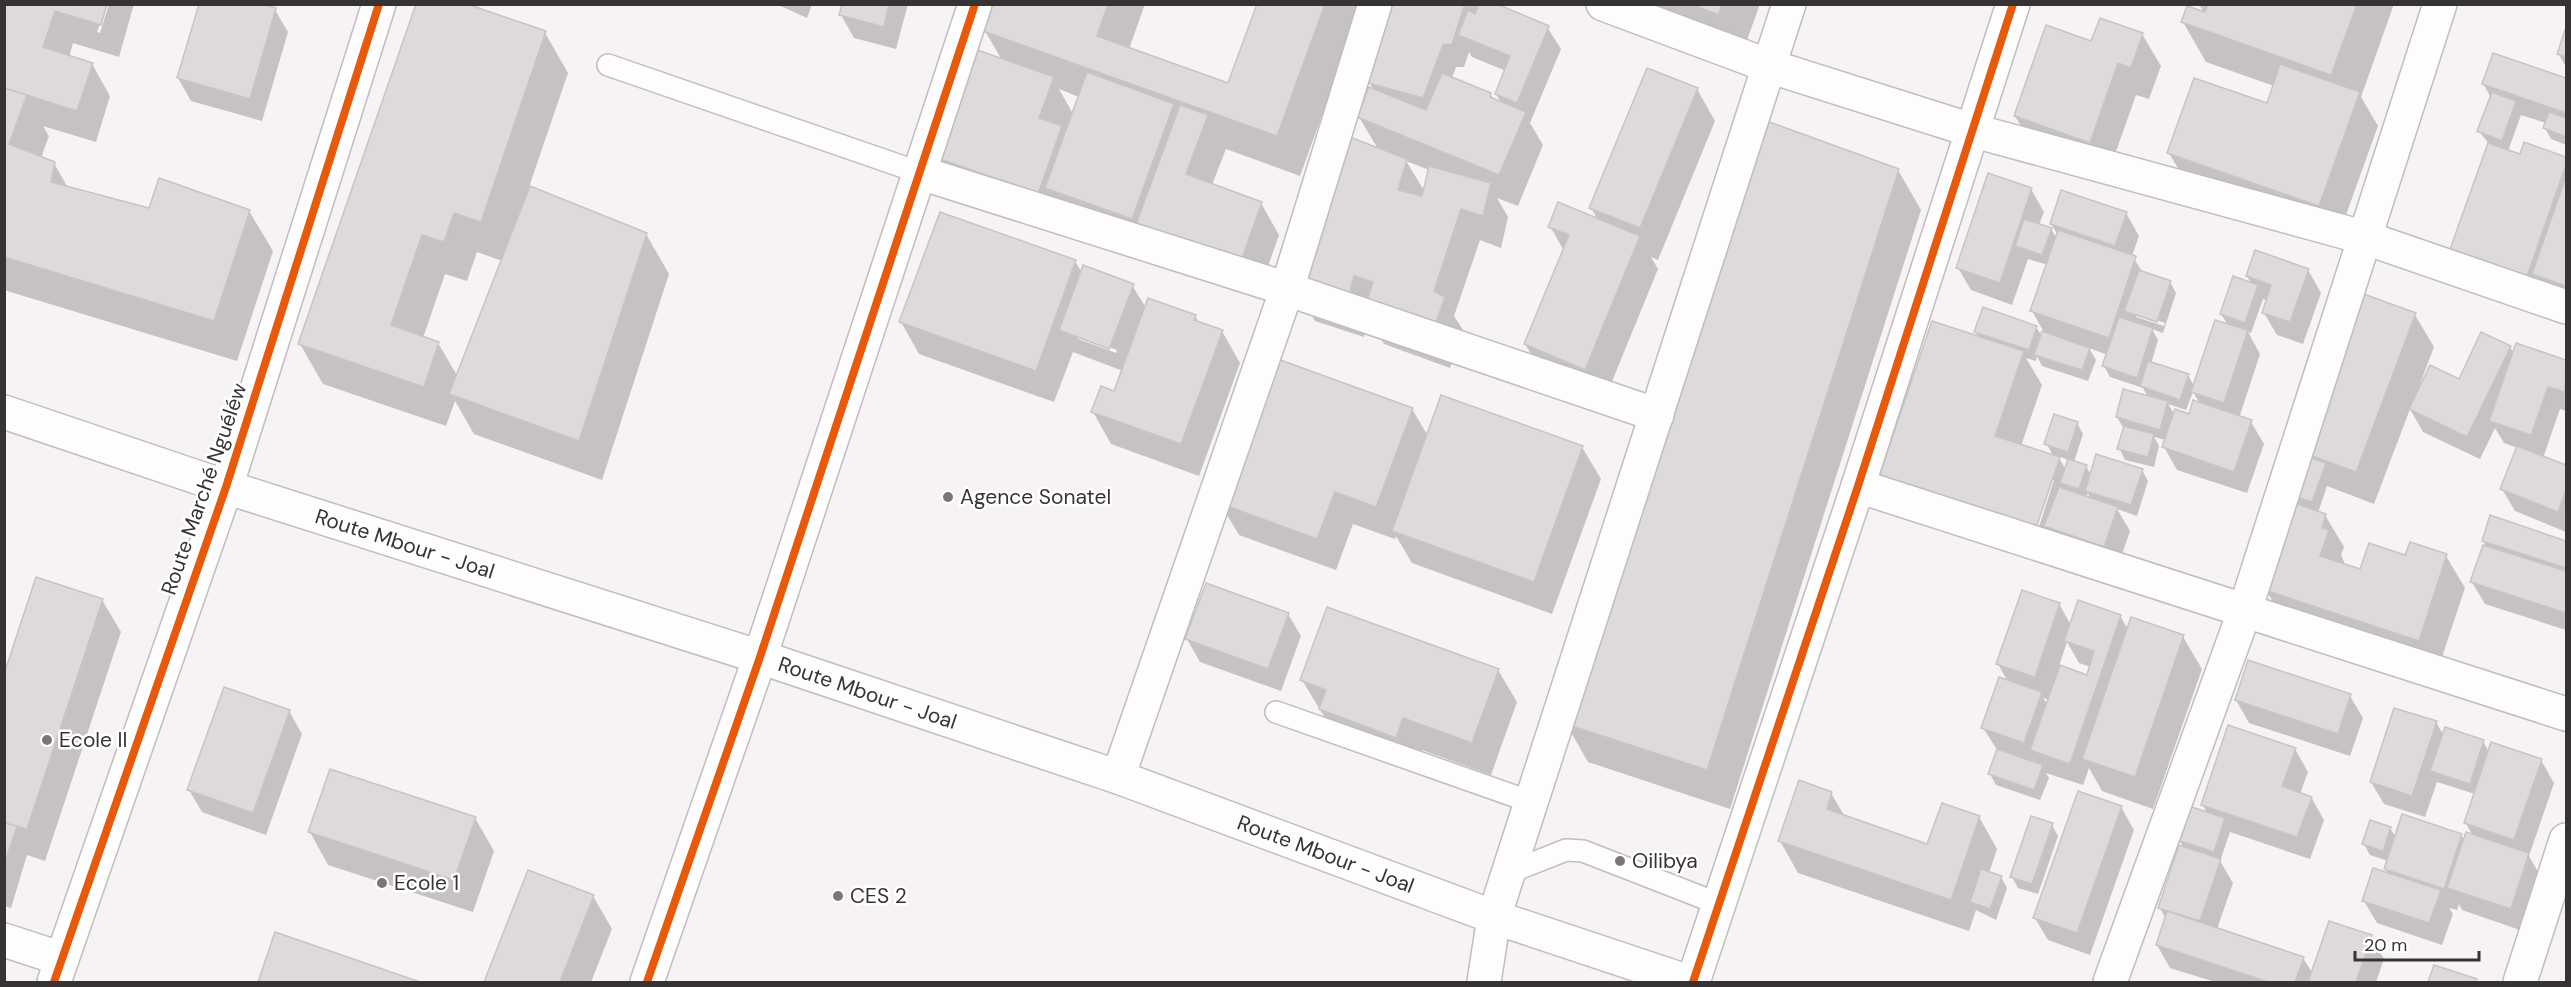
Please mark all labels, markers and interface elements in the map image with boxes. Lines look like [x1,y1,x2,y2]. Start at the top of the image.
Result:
street label: Route Marché Nguéléw [155,379,253,599]
place label: Agence Sonatel [960,483,1111,511]
marker: Agence Sonatel [941,490,955,504]
street label: Route Mbour - Joal [312,502,498,586]
street label: Route Mbour - Joal [774,650,960,736]
place label: Ecole II [59,726,127,754]
marker: Ecole II [40,733,54,747]
street label: Route Mbour - Joal [1233,809,1418,900]
place label: Oilibya [1632,847,1698,875]
marker: Oilibya [1613,854,1627,868]
place label: Ecole 1 [394,869,459,897]
marker: Ecole 1 [375,876,389,890]
place label: CES 2 [850,882,907,910]
marker: CES 2 [831,889,845,903]
scale bar [2355,924,2480,962]
text: 20 m [2364,933,2407,957]

